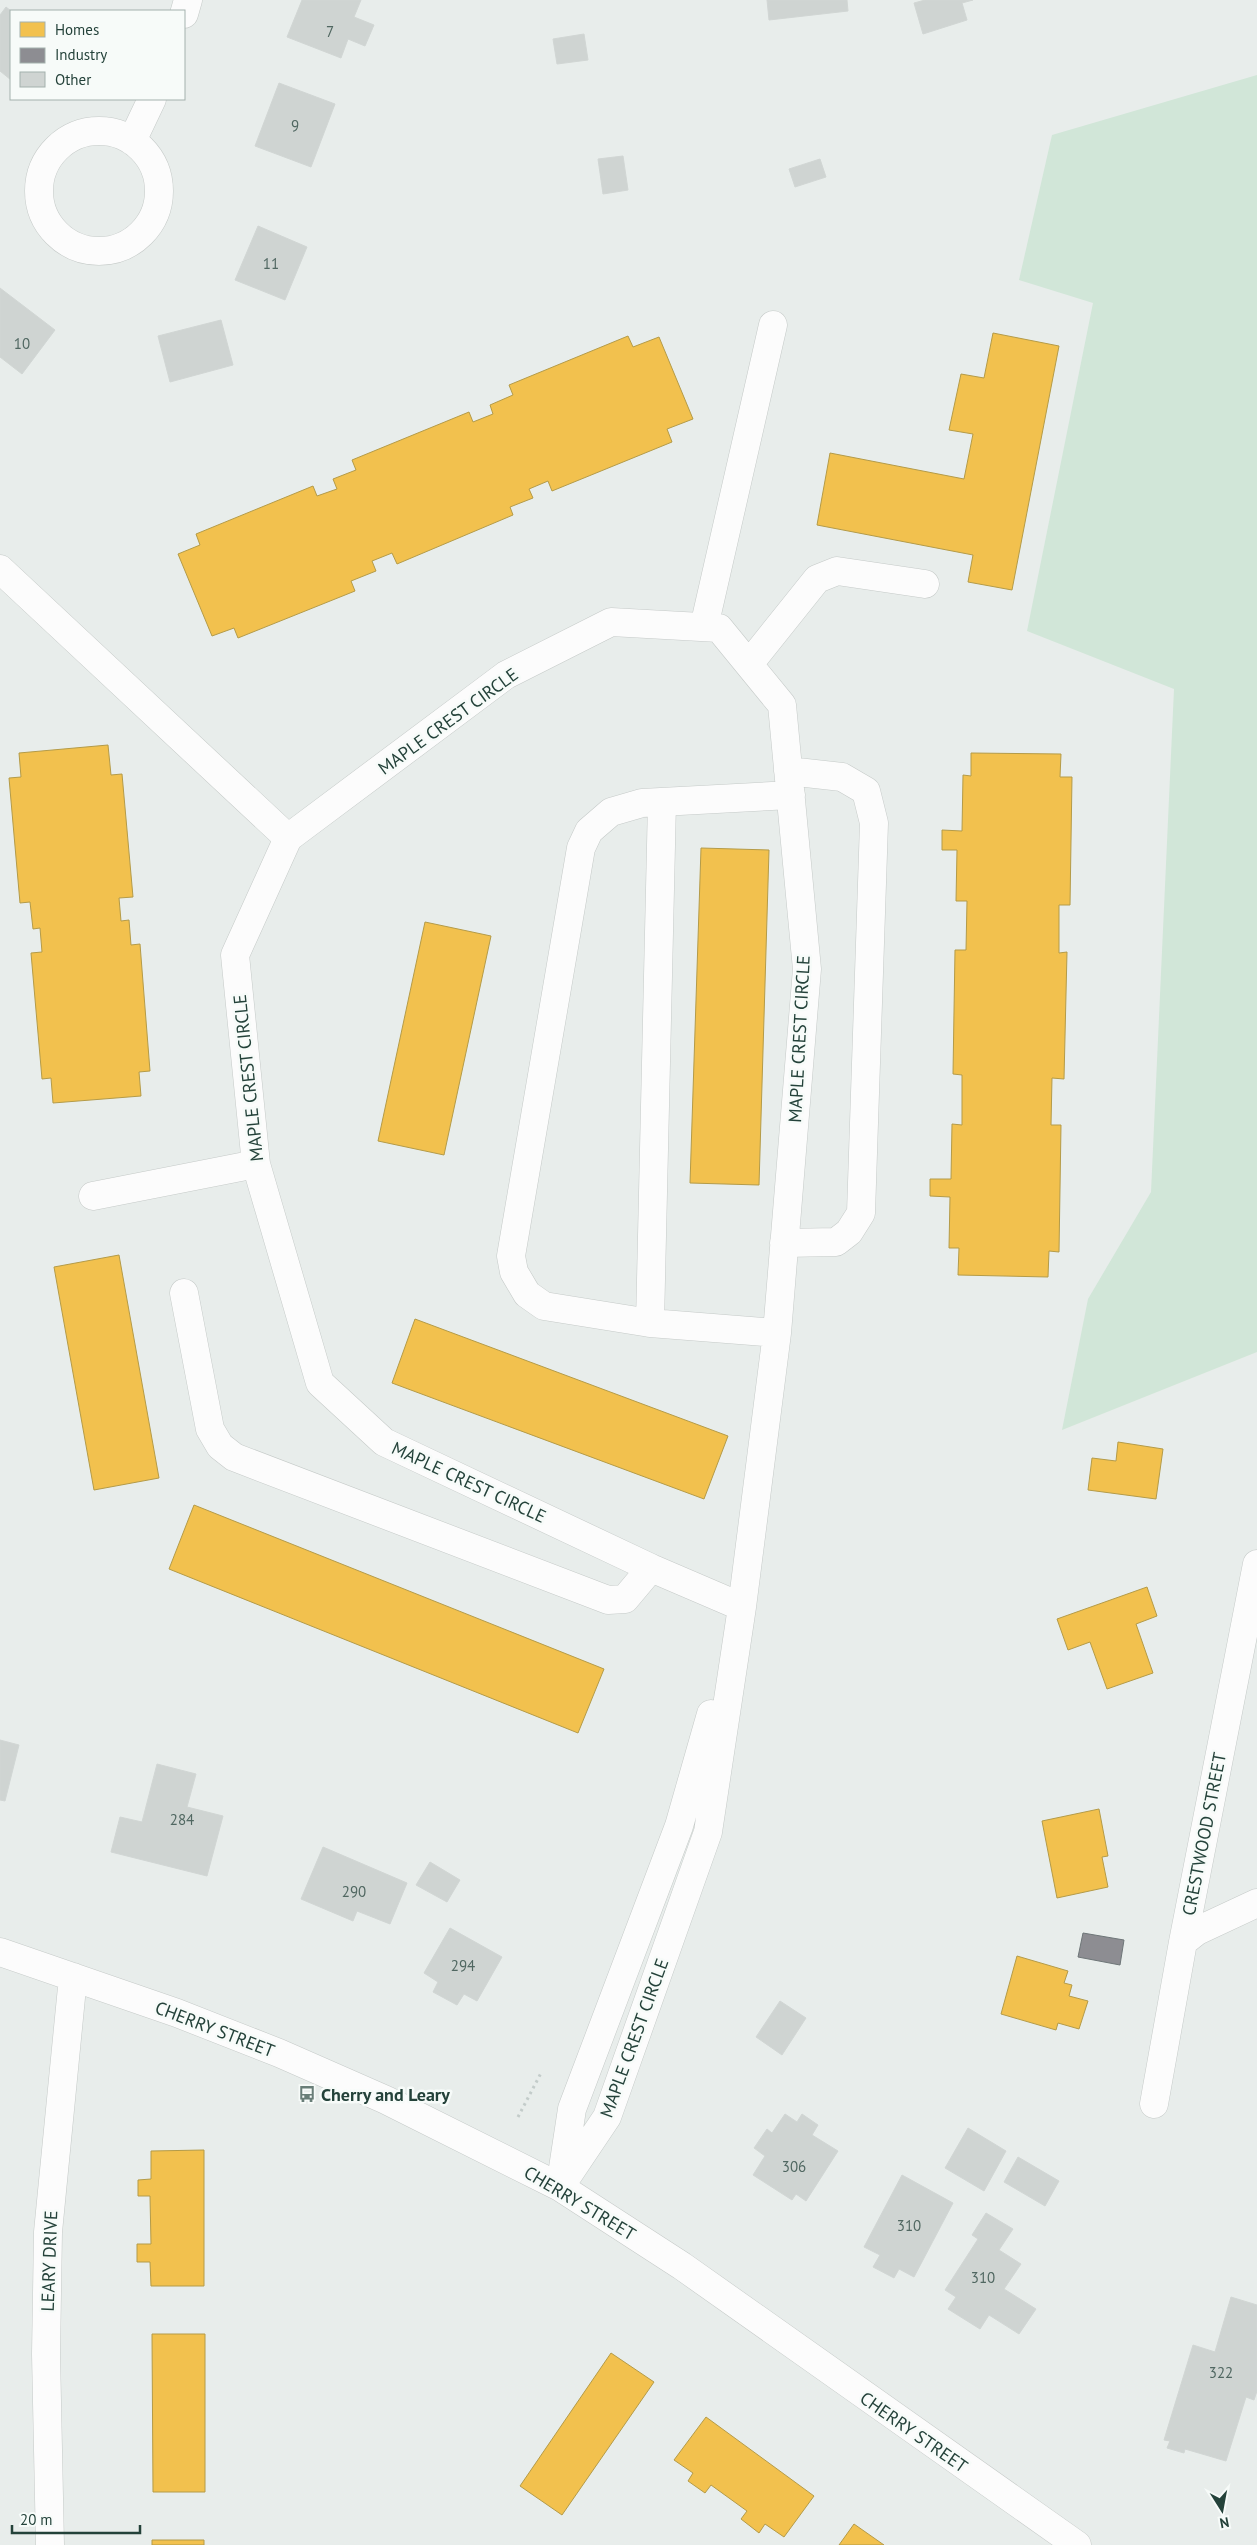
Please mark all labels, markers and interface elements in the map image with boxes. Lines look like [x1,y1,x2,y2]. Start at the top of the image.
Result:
legend [10,10,185,100]
text: Homes [55,20,99,39]
house number: 7 [326,22,334,41]
text: Industry [55,45,107,64]
text: Other [55,70,91,89]
house number: 9 [291,116,299,135]
house number: 11 [263,254,279,273]
house number: 10 [14,334,30,353]
street label: MAPLE CREST CIRCLE [373,662,523,780]
street label: MAPLE CREST CIRCLE [783,955,815,1123]
street label: MAPLE CREST CIRCLE [228,993,268,1163]
street label: MAPLE CREST CIRCLE [388,1436,550,1528]
street label: CRESTWOOD STREET [1177,1751,1231,1917]
house number: 284 [170,1810,194,1829]
house number: 290 [342,1882,366,1901]
street label: MAPLE CREST CIRCLE [595,1955,673,2121]
house number: 294 [451,1956,475,1975]
street label: CHERRY STREET [152,1996,278,2062]
place label: Cherry and Leary [321,2083,450,2106]
bus stop icon: Cherry and Leary [297,2084,317,2104]
house number: 306 [782,2157,806,2176]
street label: CHERRY STREET [520,2161,640,2245]
street label: LEARY DRIVE [36,2210,62,2312]
house number: 310 [897,2216,921,2235]
house number: 310 [971,2268,995,2287]
house number: 322 [1209,2363,1233,2382]
street label: CHERRY STREET [856,2386,972,2478]
north arrow [1197,2485,1247,2535]
scale bar [12,2502,140,2534]
text: 20 m [20,2510,53,2529]
text: N [1218,2513,1231,2532]

